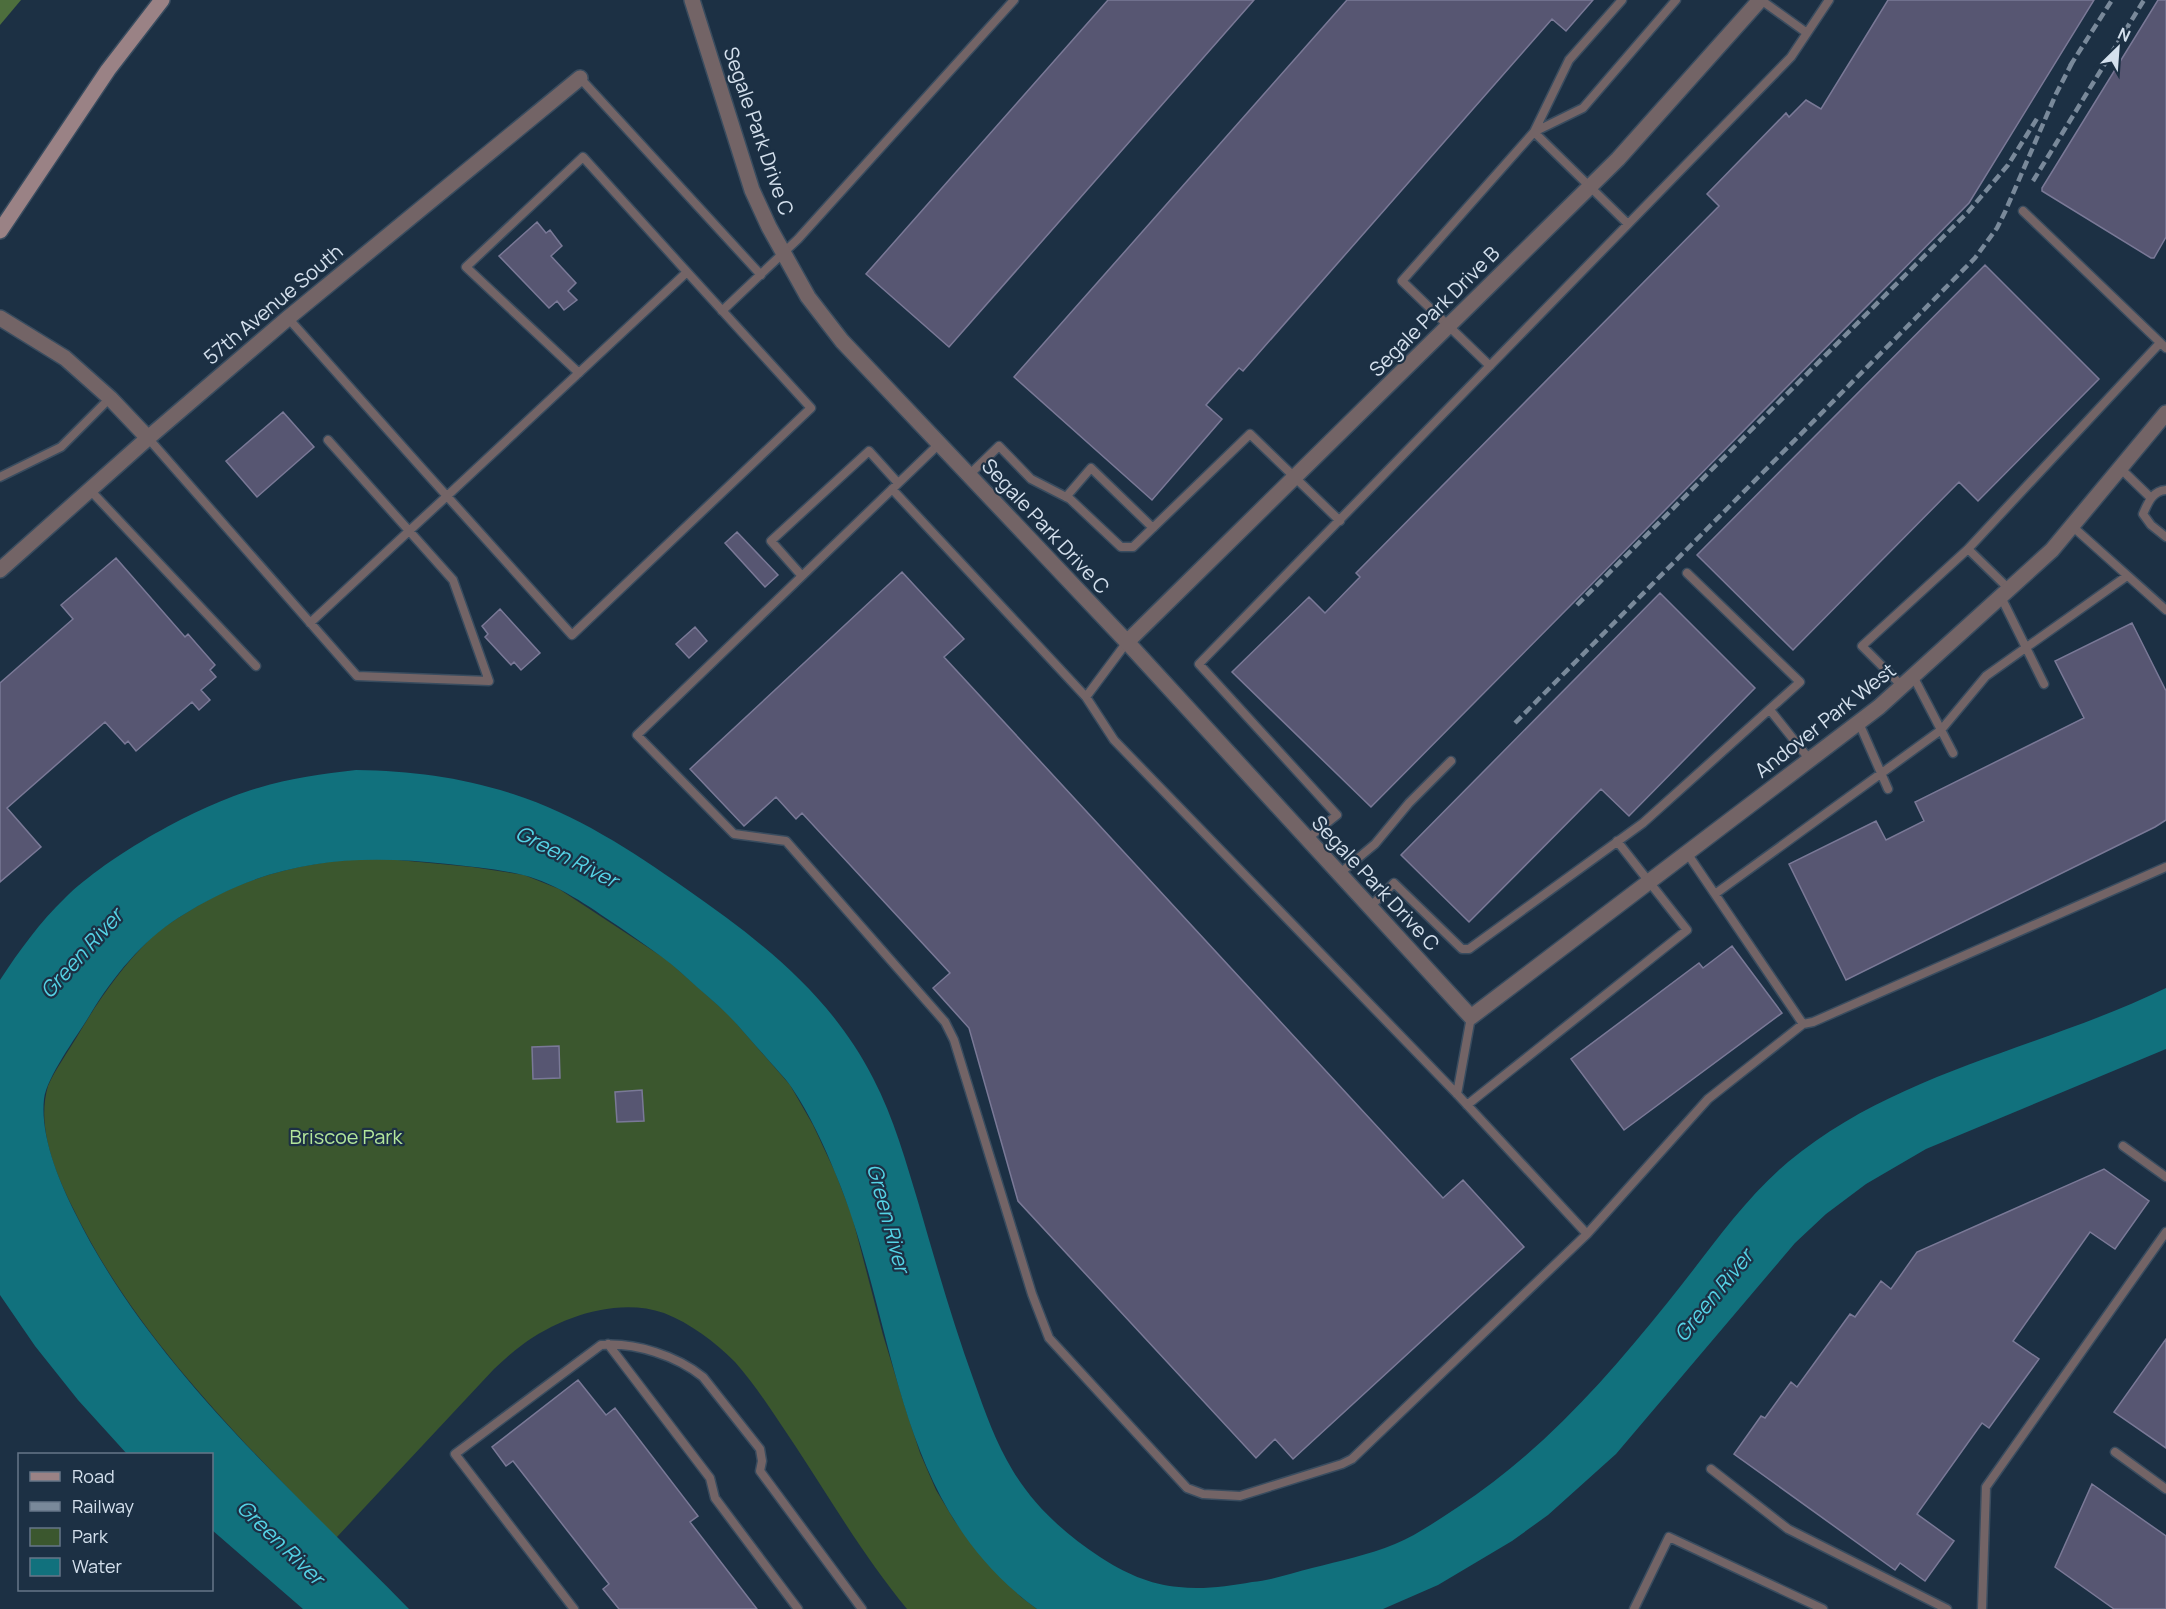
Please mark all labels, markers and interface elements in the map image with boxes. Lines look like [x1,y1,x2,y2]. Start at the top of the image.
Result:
north arrow [2088,18,2148,78]
text: N [2114,22,2134,47]
street label: Segale Park Drive C [718,43,800,219]
street label: 57th Avenue South [198,238,348,370]
street label: Segale Park Drive B [1363,240,1505,382]
street label: Segale Park Drive C [976,452,1116,600]
street label: Andover Park West [1749,656,1901,784]
street label: Segale Park Drive C [1306,809,1446,957]
water label: Green River [511,818,625,895]
water label: Green River [33,900,130,1004]
park label: Briscoe Park [290,1123,403,1150]
water label: Green River [861,1161,918,1278]
water label: Green River [1667,1241,1760,1347]
legend [18,1453,213,1591]
text: Road [72,1464,115,1488]
water label: Green River [231,1493,333,1592]
text: Railway [72,1494,134,1518]
text: Park [72,1524,109,1548]
text: Water [72,1554,122,1578]

